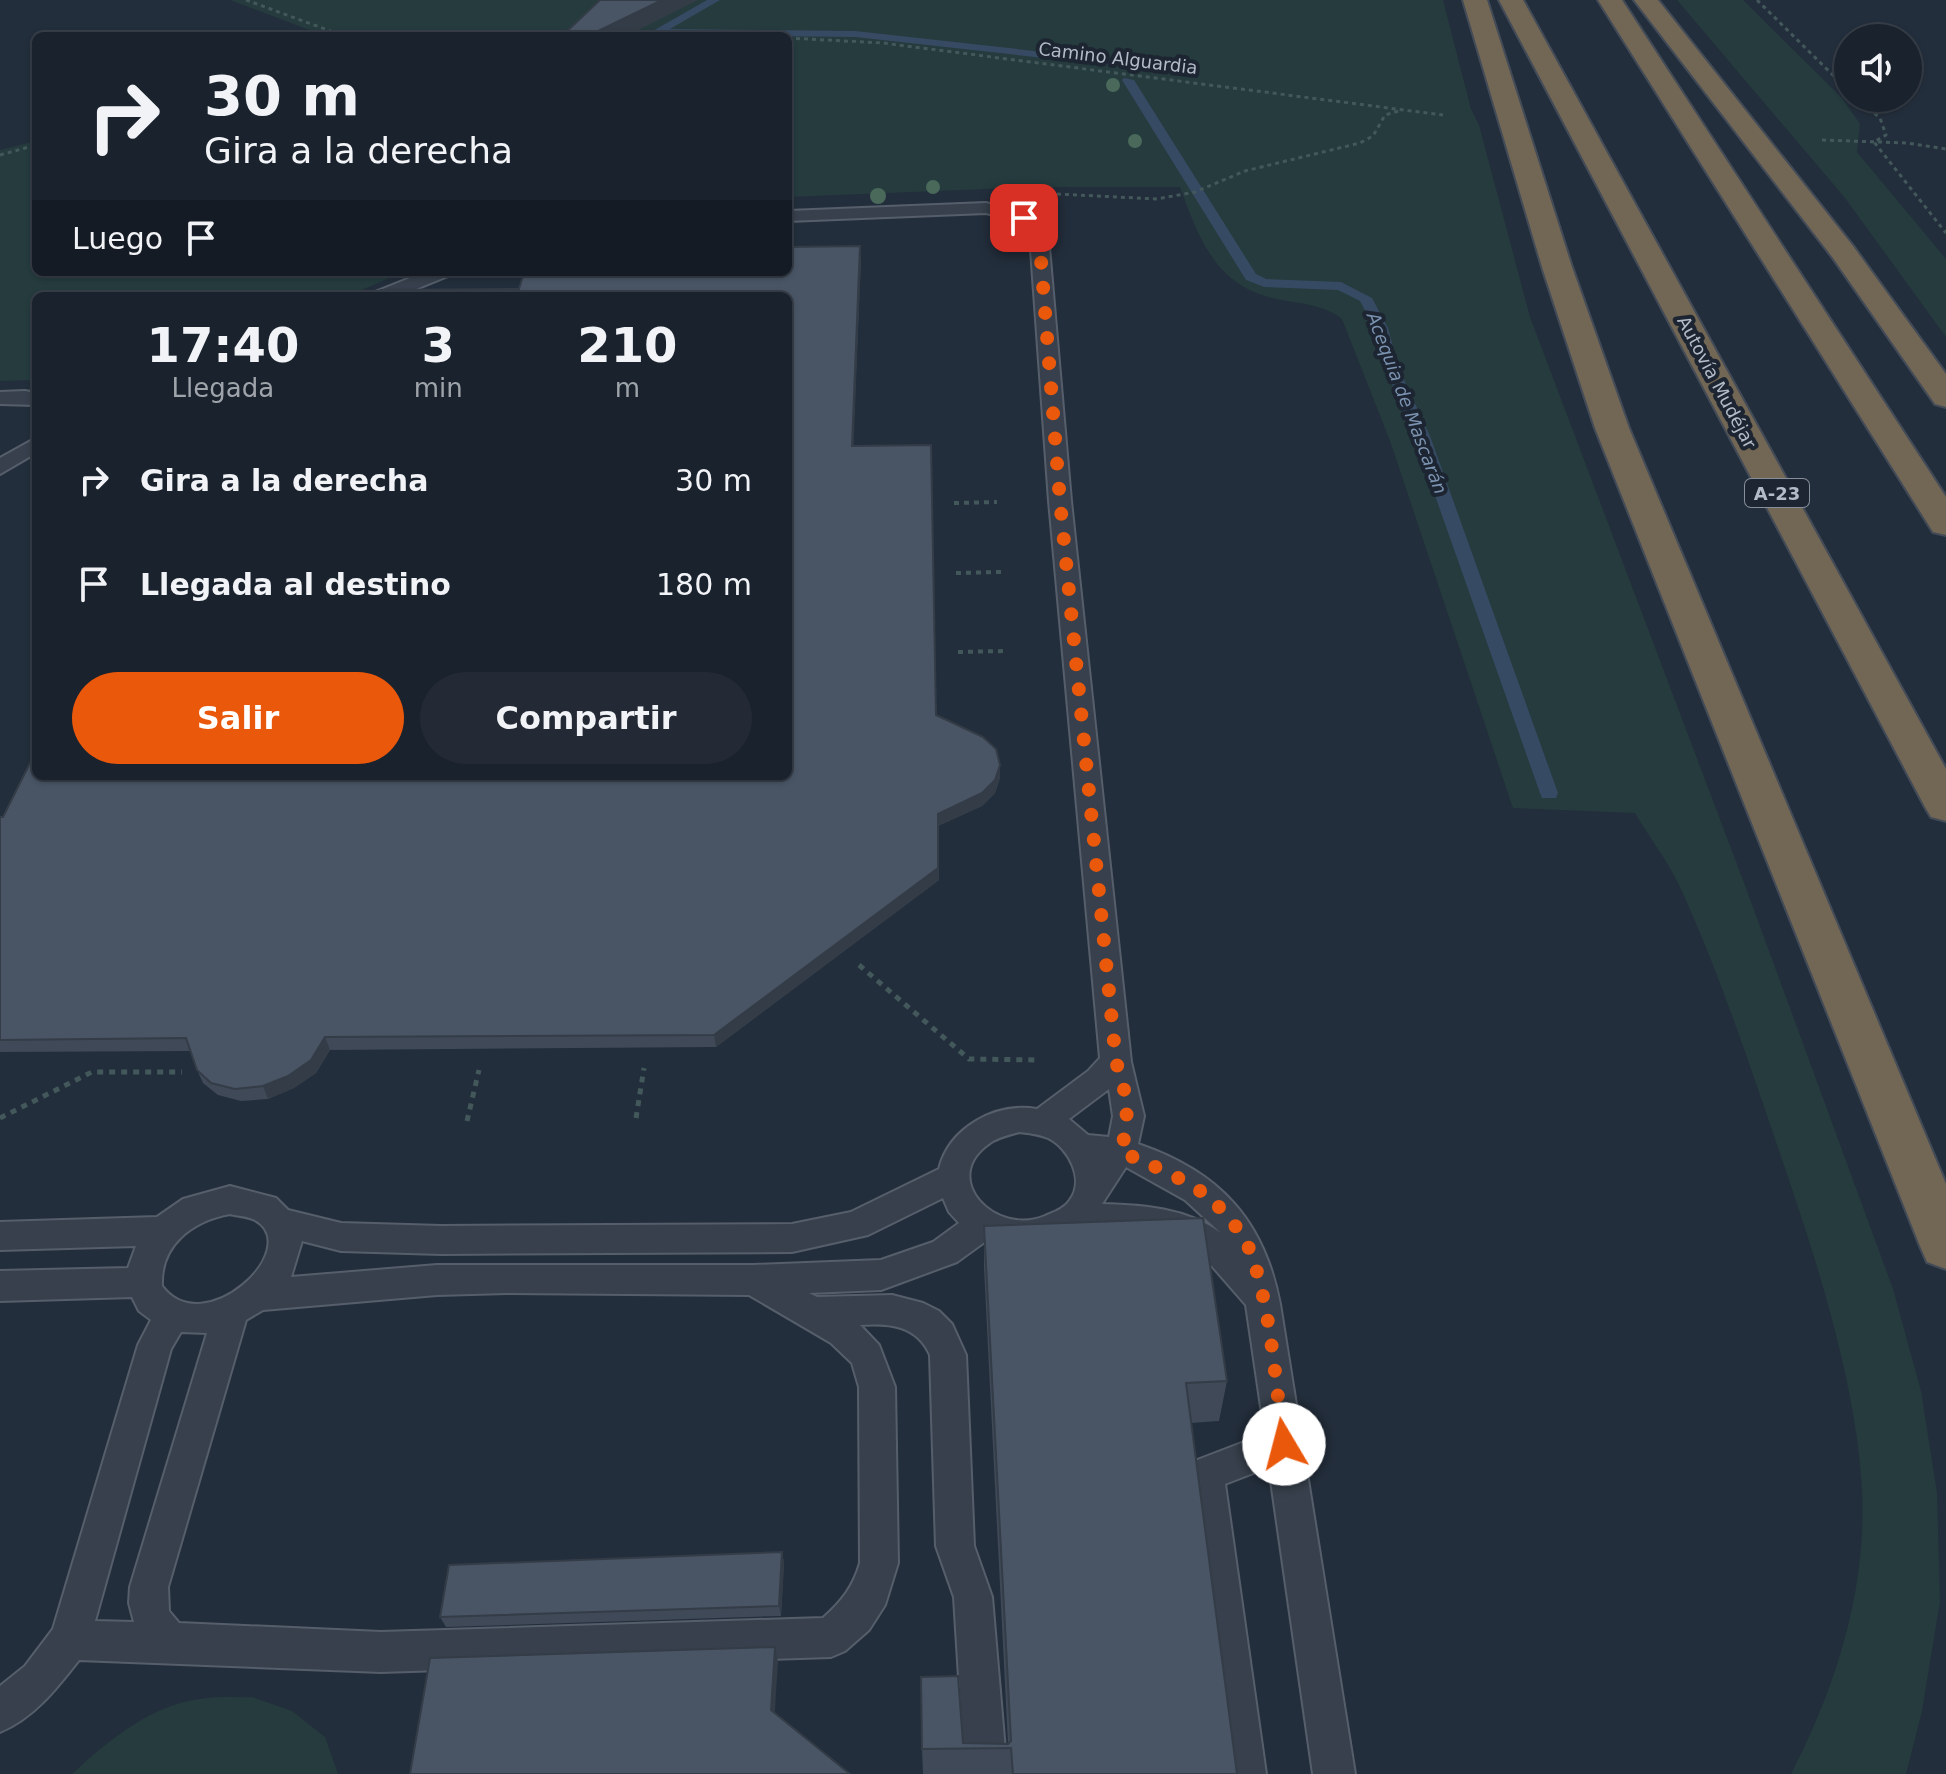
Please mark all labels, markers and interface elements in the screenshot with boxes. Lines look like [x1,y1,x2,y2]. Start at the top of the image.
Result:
map controls [1834,24,1922,112]
button: sound [1834,24,1922,112]
street label: Camino Alguardia [1037,38,1199,78]
text: 30 m [204,63,360,128]
icon: right [72,64,176,168]
text: Gira a la derecha [204,130,513,171]
pin [990,184,1058,252]
icon: arrive [1002,196,1046,240]
icon: arrive [179,216,223,260]
text: Luego [72,221,163,256]
water label: Acequia de Mascarán [1362,308,1451,497]
street label: Autovía Mudéjar [1673,312,1761,452]
text: 17:40 [146,317,299,373]
text: 3 [422,317,455,373]
text: 210 [577,317,677,373]
text: Llegada [172,373,274,403]
text: min [414,373,463,403]
text: m [615,373,640,403]
icon: right [72,458,116,502]
text: Gira a la derecha [140,463,428,498]
text: 30 m [675,463,752,498]
road number: A-23 [1745,479,1809,507]
icon: arrive [72,562,116,606]
text: Llegada al destino [140,567,451,602]
text: 180 m [656,567,752,602]
button: Salir [72,672,404,764]
button: Compartir [420,672,752,764]
position arrow [1242,1402,1326,1486]

